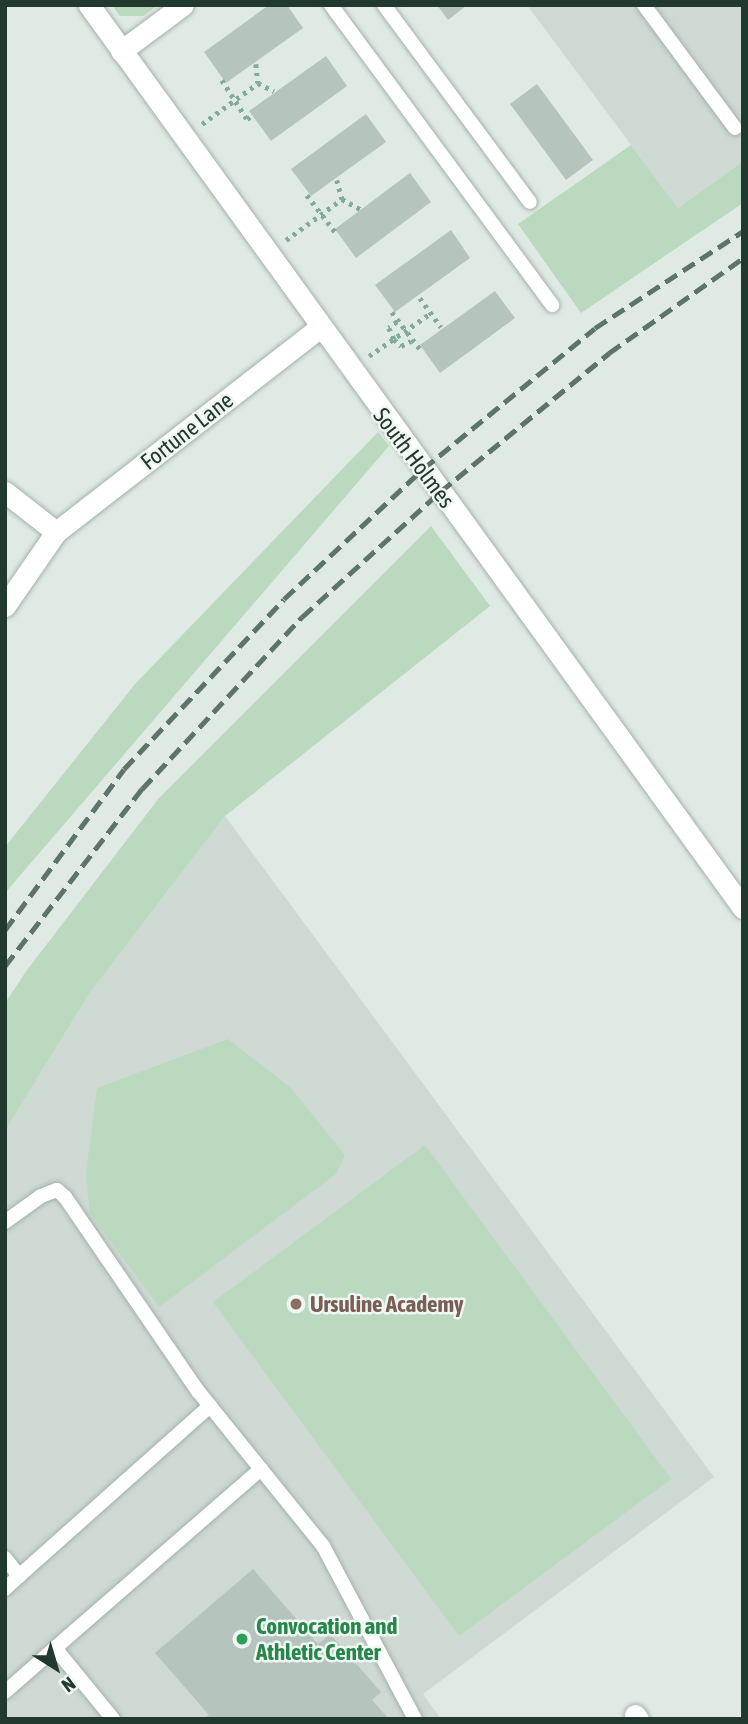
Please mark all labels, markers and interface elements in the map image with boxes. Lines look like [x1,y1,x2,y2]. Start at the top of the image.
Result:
street label: Fortune Lane [135,386,239,476]
street label: South Holmes [368,403,460,513]
place label: Ursuline Academy [310,1290,464,1318]
marker: Ursuline Academy [288,1296,304,1312]
place label: Convocation and Athletic Center [256,1612,397,1666]
marker: Convocation and Athletic Center [234,1631,250,1647]
north arrow [21,1633,91,1703]
text: N [58,1673,80,1697]

